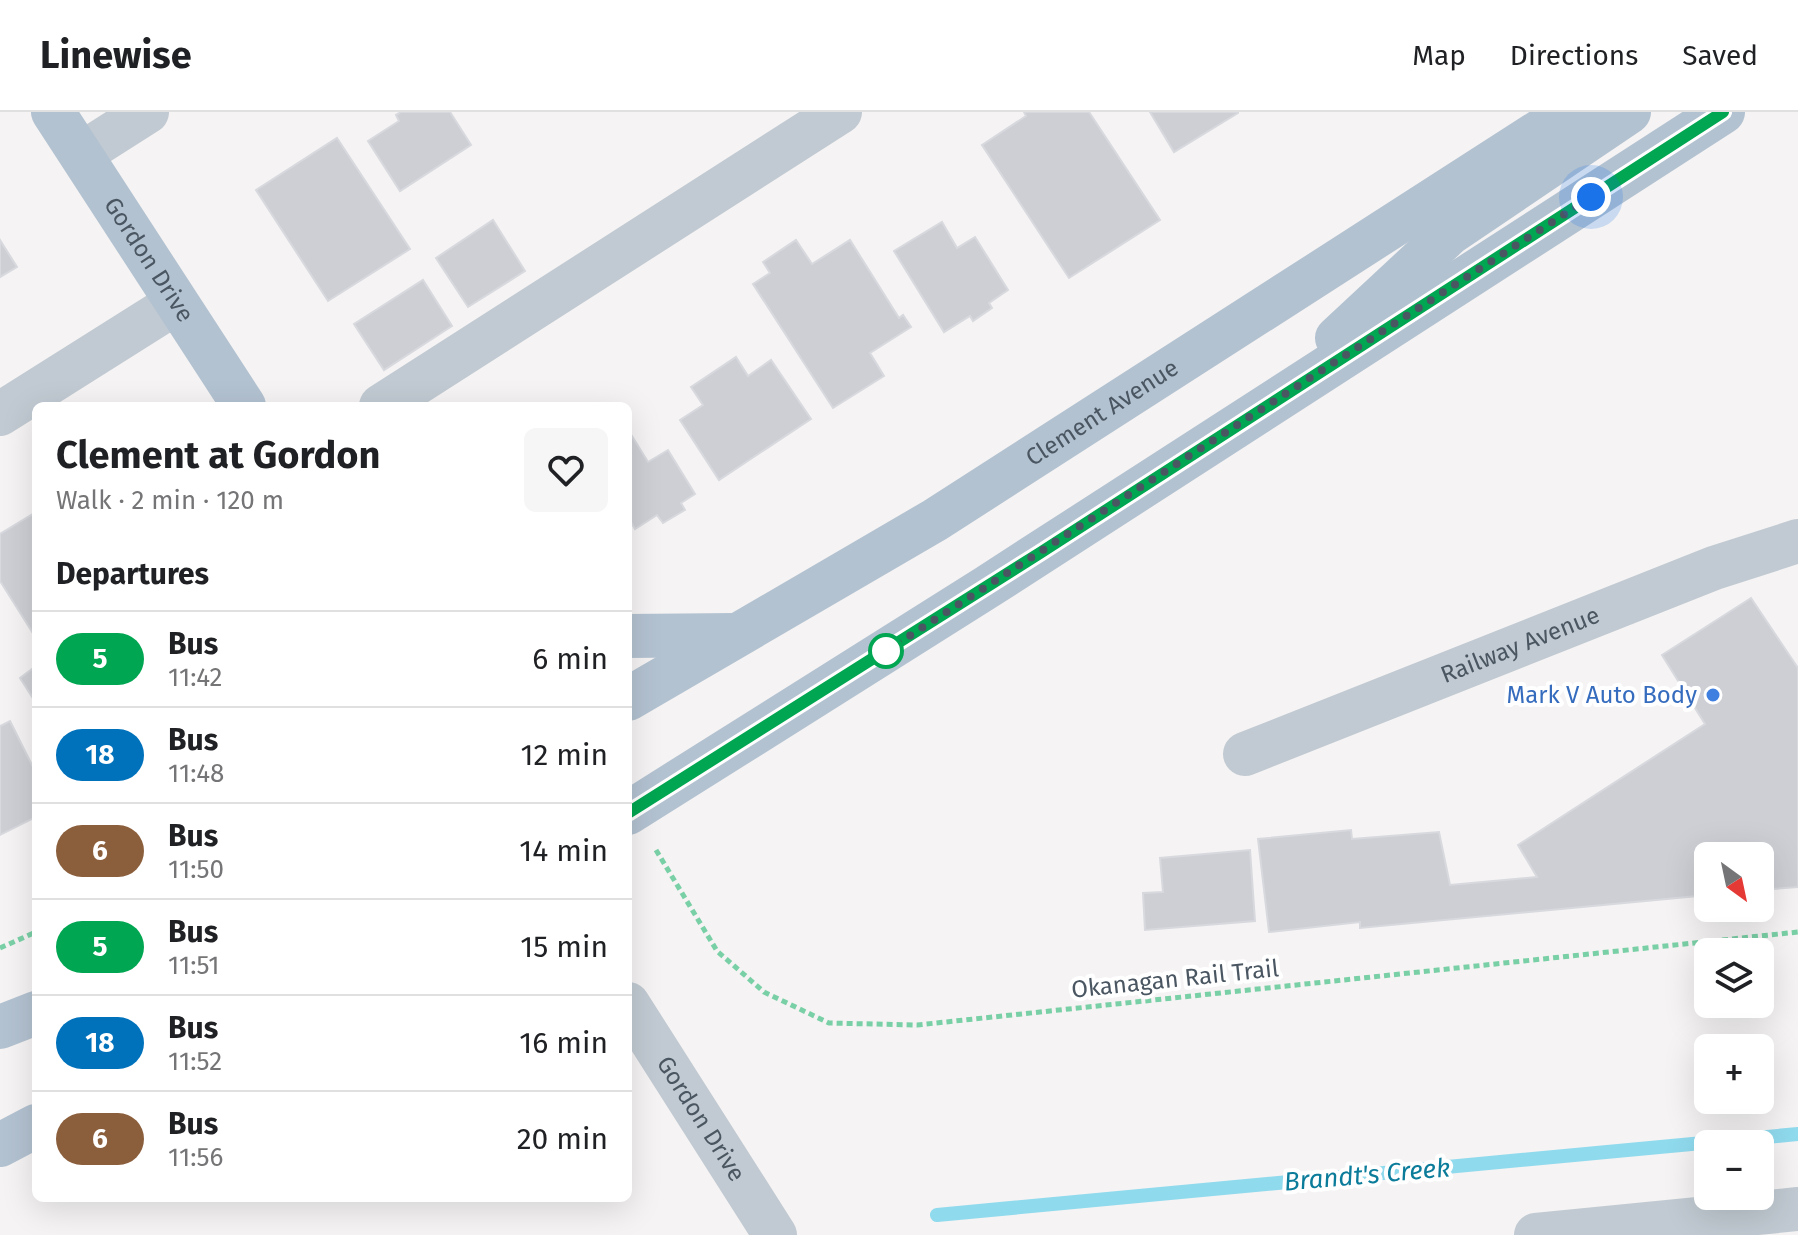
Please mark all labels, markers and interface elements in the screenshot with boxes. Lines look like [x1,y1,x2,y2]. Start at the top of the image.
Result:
text: Linewise [40,32,192,78]
text: Map [1412,39,1466,72]
text: Directions [1510,39,1638,72]
text: Saved [1682,39,1758,72]
your location [1571,177,1611,217]
street label: Gordon Drive [98,192,200,327]
street label: Clement Avenue [1021,353,1184,472]
button: heart [524,428,608,512]
text: Clement at Gordon [56,432,380,478]
text: Walk · 2 min · 120 m [56,485,284,516]
text: Departures [56,556,209,592]
street label: Railway Avenue [1437,601,1604,689]
text: Bus [168,626,218,662]
unlabelled marker [869,634,903,668]
text: 6 min [532,641,608,677]
text: 5 [92,642,108,675]
text: 11:42 [168,662,222,693]
place label: Mark V Auto Body [1506,681,1697,709]
marker: Mark V Auto Body [1704,686,1722,704]
text: Bus [168,722,218,758]
text: 12 min [520,737,608,773]
text: 18 [85,738,115,771]
text: 11:48 [168,758,224,789]
text: Bus [168,818,218,854]
text: 14 min [519,833,608,869]
text: 6 [92,834,108,867]
north arrow [1694,842,1774,922]
map controls [1694,842,1774,1210]
text: 11:50 [168,854,224,885]
text: Bus [168,914,218,950]
text: 15 min [520,929,608,965]
text: 5 [92,930,108,963]
button: layers [1694,938,1774,1018]
text: 11:51 [168,950,219,981]
street label: Okanagan Rail Trail [1070,954,1280,1004]
text: Bus [168,1010,218,1046]
text: 16 min [519,1025,608,1061]
text: 18 [85,1026,115,1059]
button: + [1694,1034,1774,1114]
text: 11:52 [168,1046,222,1077]
street label: Gordon Drive [651,1051,751,1187]
text: Bus [168,1106,218,1142]
text: 20 min [517,1121,608,1157]
text: 6 [92,1122,108,1155]
button: − [1694,1130,1774,1210]
text: 11:56 [168,1142,223,1173]
water label: Brandt's Creek [1283,1152,1451,1198]

